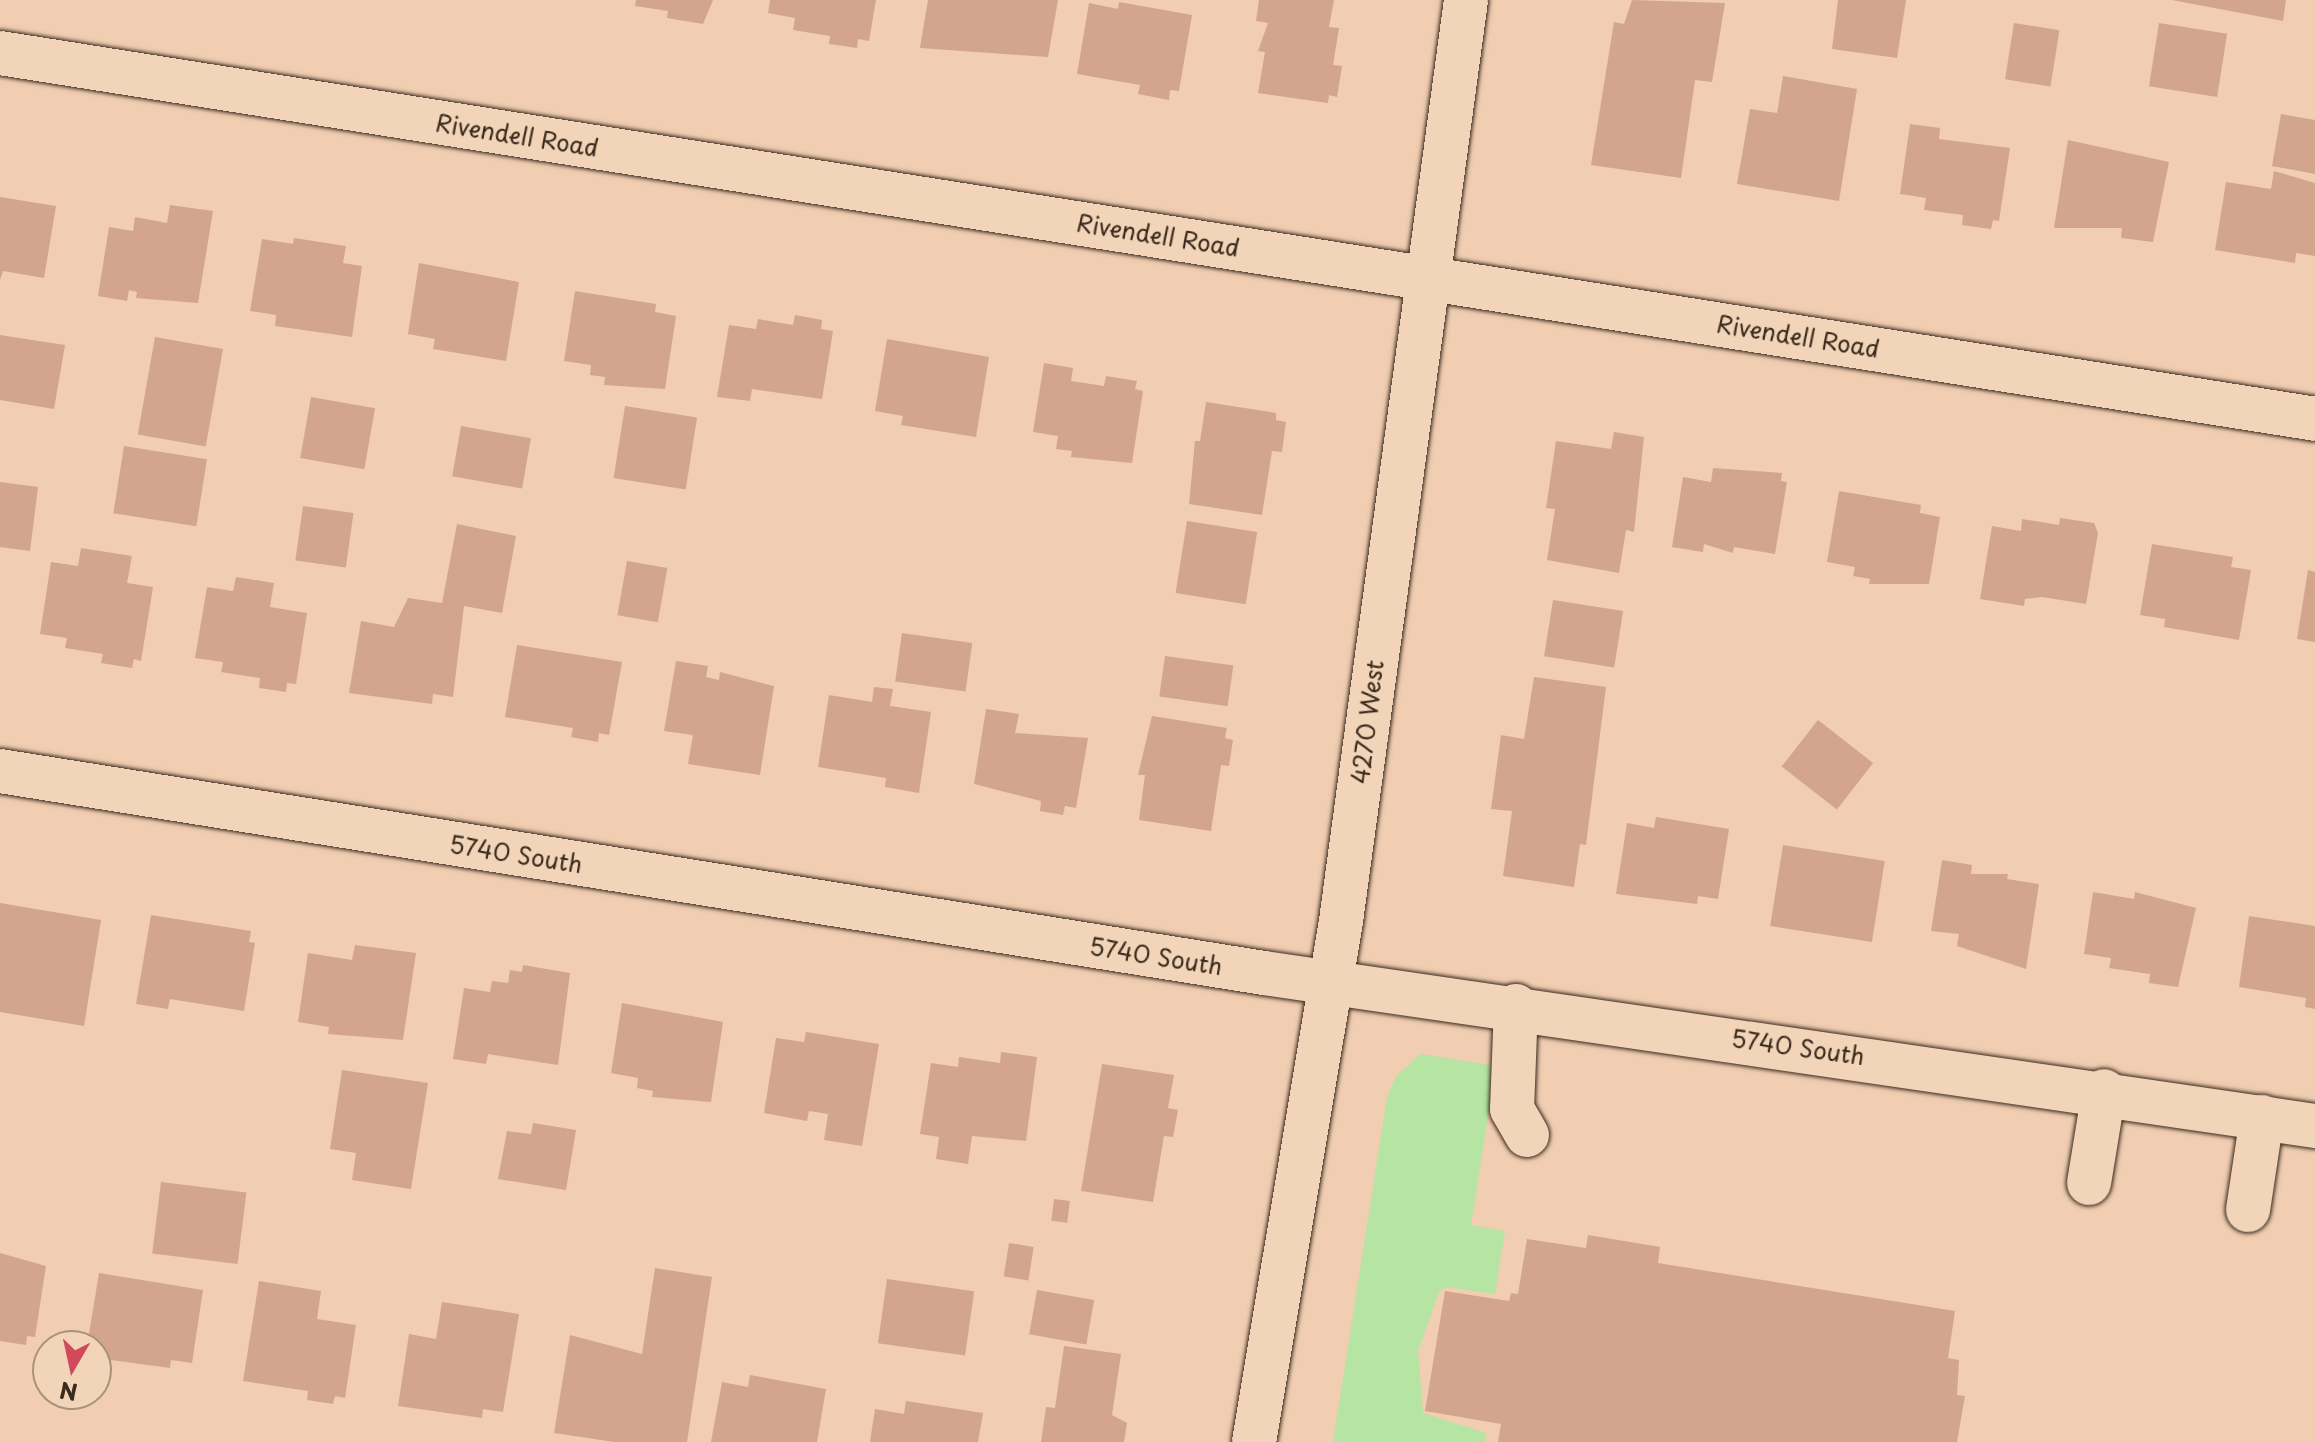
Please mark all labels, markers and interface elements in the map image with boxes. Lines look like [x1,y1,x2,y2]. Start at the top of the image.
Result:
street label: Rivendell Road [433,108,601,162]
street label: Rivendell Road [1074,208,1242,262]
street label: Rivendell Road [1714,309,1882,363]
street label: 4270 West [1345,658,1389,786]
street label: 5740 South [447,829,585,879]
street label: 5740 South [1087,931,1225,981]
street label: 5740 South [1729,1023,1867,1071]
north arrow [32,1330,112,1410]
text: N [57,1375,80,1410]

